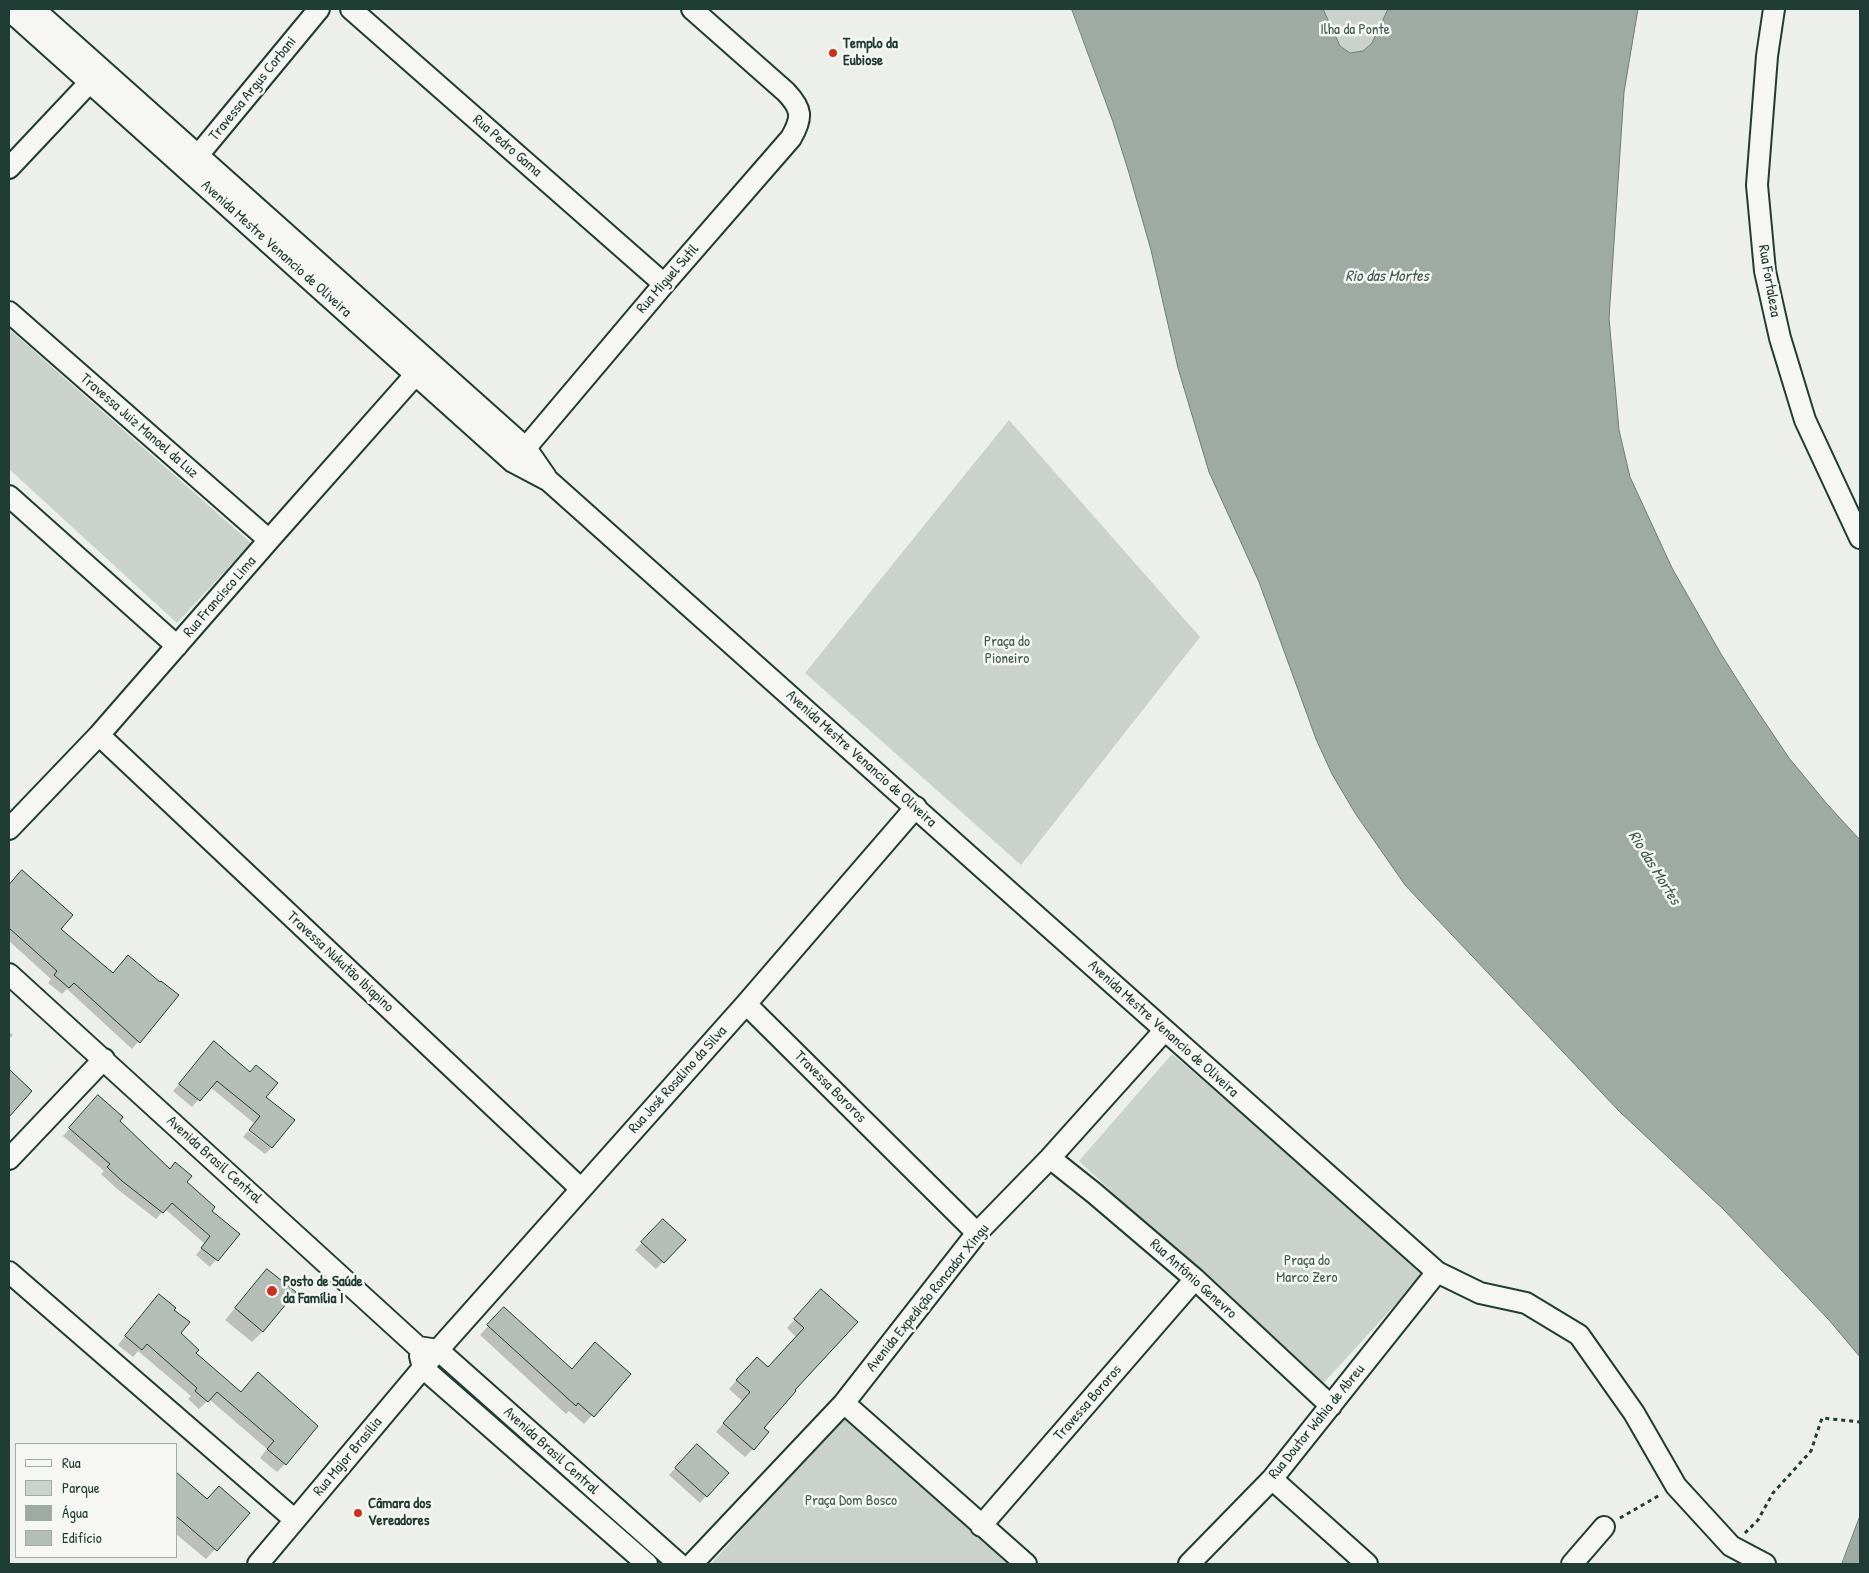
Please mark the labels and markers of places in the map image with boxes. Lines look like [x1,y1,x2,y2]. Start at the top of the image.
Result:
place label: Templo da Eubiose [843,35,898,70]
marker: Templo da Eubiose [827,47,839,59]
place label: Posto de Saúde da Família I [283,1273,363,1308]
marker: Posto de Saúde da Família I [265,1284,279,1298]
place label: Câmara dos Vereadores [368,1495,431,1530]
marker: Câmara dos Vereadores [352,1507,364,1519]

